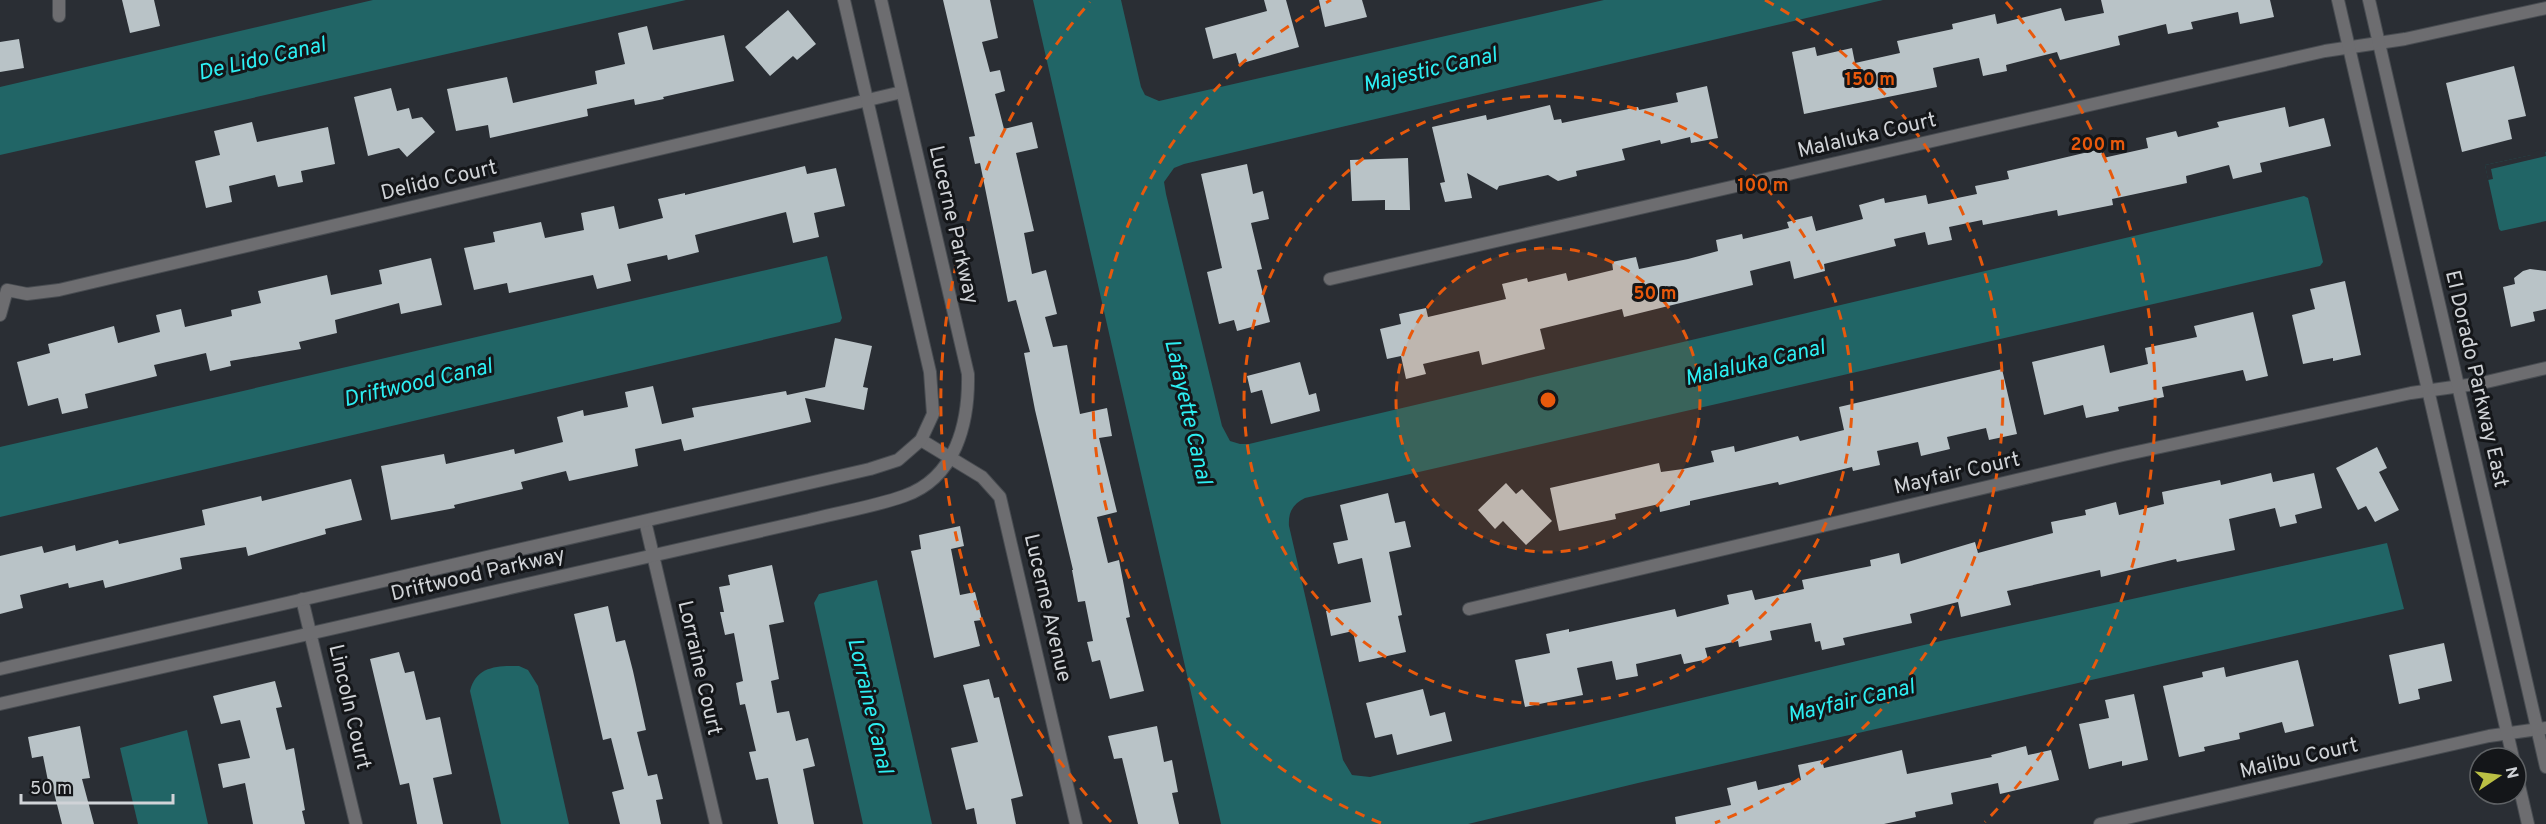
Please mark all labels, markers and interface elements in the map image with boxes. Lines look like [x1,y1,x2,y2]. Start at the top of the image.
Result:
water label: De Lido Canal [195,32,330,88]
water label: Majestic Canal [1360,42,1501,100]
text: 150 m [1845,69,1895,92]
street label: Malaluka Court [1795,107,1939,165]
text: 200 m [2070,134,2126,157]
street label: Lucerne Parkway [922,143,984,307]
street label: Delido Court [378,155,500,207]
text: 100 m [1737,175,1789,198]
street label: El Dorado Parkway East [2438,268,2514,490]
text: 50 m [1633,283,1677,306]
water label: Malaluka Canal [1682,334,1829,393]
water label: Lafayette Canal [1157,337,1217,489]
water label: Driftwood Canal [341,353,496,414]
centre of rings [1538,390,1558,410]
street label: Mayfair Court [1891,446,2023,502]
street label: Lucerne Avenue [1017,531,1077,685]
street label: Driftwood Parkway [388,542,568,608]
street label: Lorraine Court [670,598,728,738]
water label: Lorraine Canal [840,635,898,778]
street label: Lincoln Court [321,642,377,772]
water label: Mayfair Canal [1785,674,1918,730]
street label: Malibu Court [2237,732,2361,786]
north arrow [2468,746,2528,806]
text: N [2500,765,2522,781]
scale bar [21,767,172,805]
text: 50 m [30,778,72,801]

